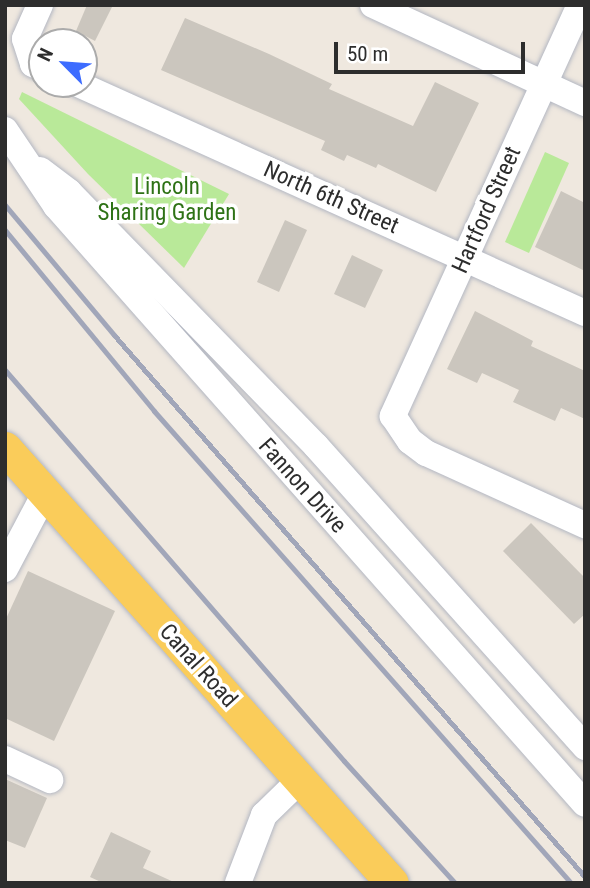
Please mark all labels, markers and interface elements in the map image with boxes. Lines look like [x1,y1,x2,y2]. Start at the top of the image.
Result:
north arrow [28,28,98,98]
scale bar [338,28,529,72]
text: 50 m [347,42,388,66]
text: N [32,45,58,65]
street label: Hartford Street [447,142,527,278]
street label: North 6th Street [259,156,403,240]
park label: Lincoln Sharing Garden [98,173,236,227]
street label: Fannon Drive [252,433,352,539]
street label: Canal Road [153,619,243,713]

